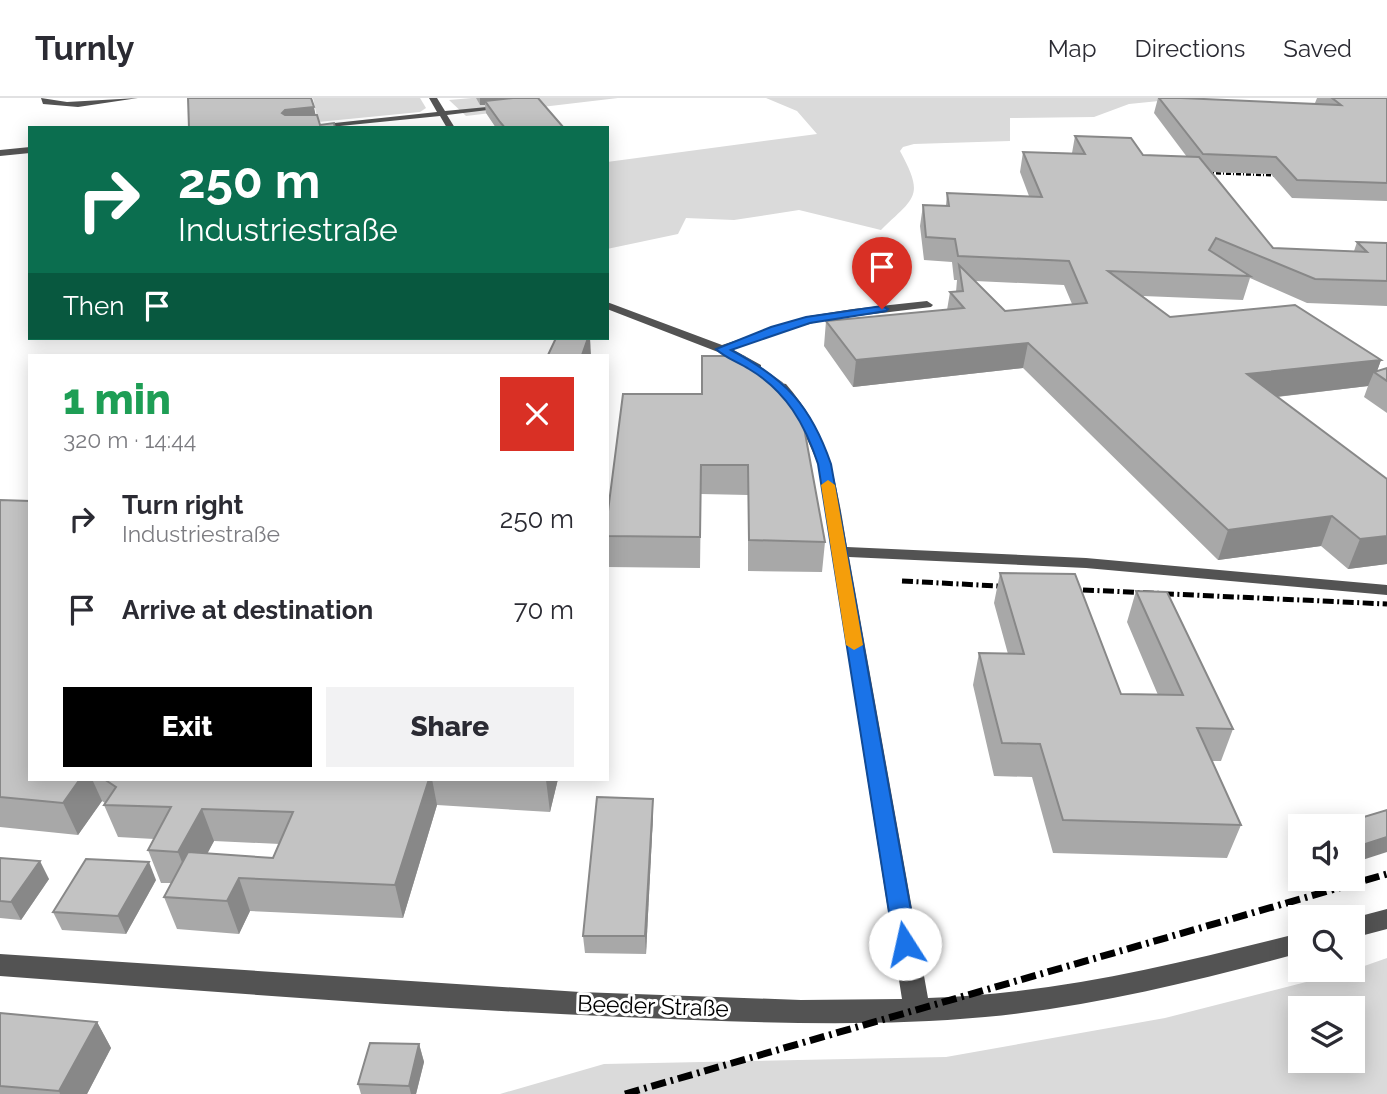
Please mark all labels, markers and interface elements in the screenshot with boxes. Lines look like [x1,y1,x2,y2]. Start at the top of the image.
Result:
text: Turnly [35,29,134,68]
text: Map [1048,34,1097,63]
text: Directions [1135,34,1245,63]
text: Saved [1283,34,1352,63]
text: 250 m [178,152,320,209]
icon: right [63,154,154,245]
text: Industriestraße [178,211,398,248]
pin [852,237,912,309]
icon: arrive [863,248,901,286]
icon: arrive [138,287,176,325]
text: Then [63,291,124,321]
text: 1 min [63,375,171,424]
button: close [500,377,574,451]
text: 320 m · 14:44 [63,426,196,453]
text: Turn right [122,490,243,520]
icon: right [63,500,101,538]
text: 250 m [500,504,574,534]
text: Industriestraße [122,520,280,547]
icon: arrive [63,591,101,629]
text: Arrive at destination [122,595,373,625]
text: 70 m [514,595,574,625]
button: Exit [63,687,312,767]
button: Share [326,687,574,767]
map controls [1288,814,1365,1073]
button: sound [1288,814,1365,891]
button: search [1288,905,1365,982]
position arrow [868,907,942,981]
street label: Beeder Straße [577,989,729,1022]
button: layers [1288,996,1365,1073]

